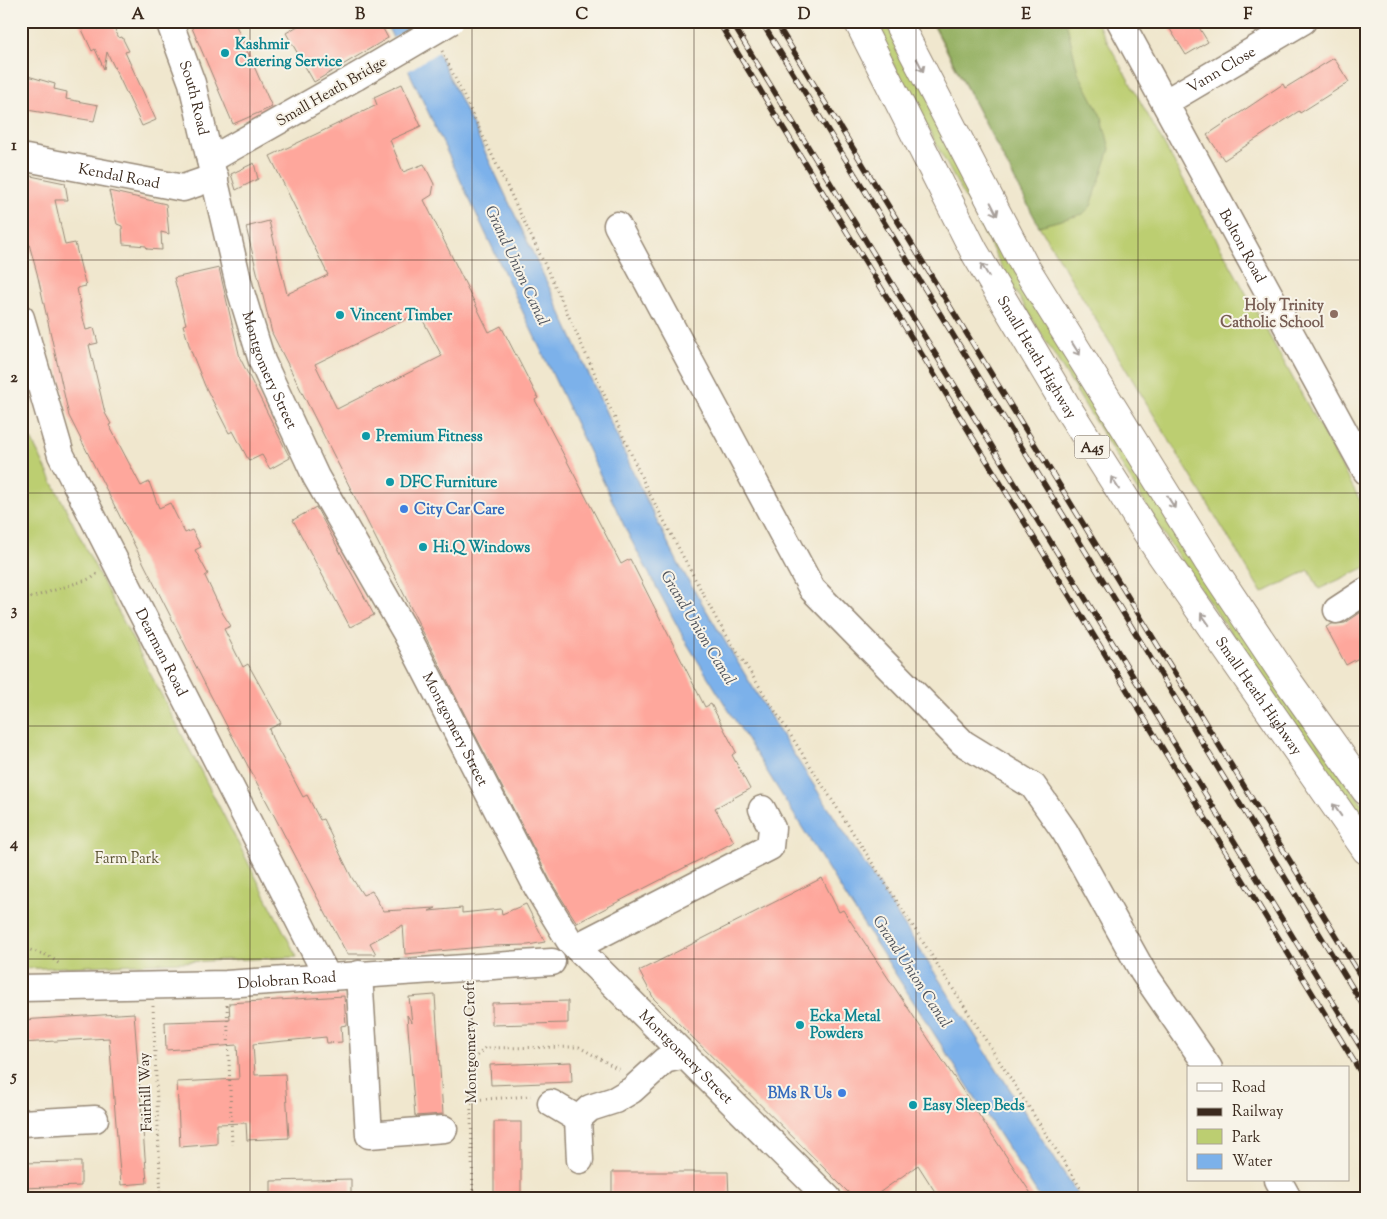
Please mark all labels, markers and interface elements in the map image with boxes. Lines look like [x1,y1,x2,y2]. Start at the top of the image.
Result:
text: A [132,4,145,27]
text: B [355,4,365,27]
text: C [576,4,589,27]
text: D [798,4,811,27]
text: E [1021,4,1031,27]
text: F [1244,4,1253,27]
place label: Kashmir Catering Service [235,35,342,73]
street label: Vann Close [1184,42,1260,99]
marker: Kashmir Catering Service [219,47,231,59]
street label: Small Heath Bridge [273,52,391,132]
one-way arrow [915,57,925,72]
street label: South Road [173,58,213,138]
text: 1 [11,135,17,158]
street label: Kendal Road [76,159,162,195]
one-way arrow [990,201,999,216]
water label: Grand Union Canal [478,202,554,330]
street label: Bolton Road [1213,206,1270,287]
one-way arrow [979,263,989,277]
street label: Small Heath Highway [991,292,1081,424]
place label: Holy Trinity Catholic School [1220,296,1325,334]
place label: Vincent Timber [350,306,453,327]
marker: Holy Trinity Catholic School [1328,308,1340,320]
street label: Montgomery Street [235,309,301,433]
marker: Vincent Timber [334,309,346,321]
one-way arrow [1071,342,1081,356]
text: 2 [10,367,18,390]
place label: Premium Fitness [376,427,483,448]
marker: Premium Fitness [360,430,372,442]
road number: A45 [1074,436,1110,458]
place label: DFC Furniture [400,473,497,494]
marker: DFC Furniture [384,476,396,488]
one-way arrow [1110,477,1120,491]
one-way arrow [1166,495,1177,509]
place label: City Car Care [414,500,504,521]
marker: City Car Care [398,503,410,515]
place label: Hi.Q Windows [433,538,530,559]
marker: Hi.Q Windows [417,541,429,553]
water label: Grand Union Canal [654,567,740,690]
text: 3 [11,600,18,623]
street label: Dearman Road [129,605,192,701]
one-way arrow [1200,612,1210,626]
street label: Small Heath Highway [1209,633,1307,761]
street label: Montgomery Street [416,669,492,790]
one-way arrow [1332,803,1342,817]
text: 4 [9,833,18,856]
park label: Farm Park [95,849,159,870]
water label: Grand Union Canal [866,912,956,1033]
street label: Dolobran Road [237,968,337,995]
street label: Montgomery Croft [460,980,483,1103]
street label: Montgomery Street [633,1006,737,1109]
place label: Ecka Metal Powders [810,1007,882,1045]
marker: Ecka Metal Powders [794,1019,806,1031]
street label: Fairhill Way [135,1051,158,1132]
text: 5 [9,1066,17,1089]
legend [1187,1066,1350,1182]
text: Road [1232,1078,1266,1099]
place label: BMs R Us [768,1084,832,1105]
marker: BMs R Us [836,1087,848,1099]
place label: Easy Sleep Beds [923,1096,1025,1117]
marker: Easy Sleep Beds [907,1099,919,1111]
text: Railway [1232,1102,1284,1123]
text: Park [1232,1128,1261,1149]
text: Water [1232,1152,1273,1173]

